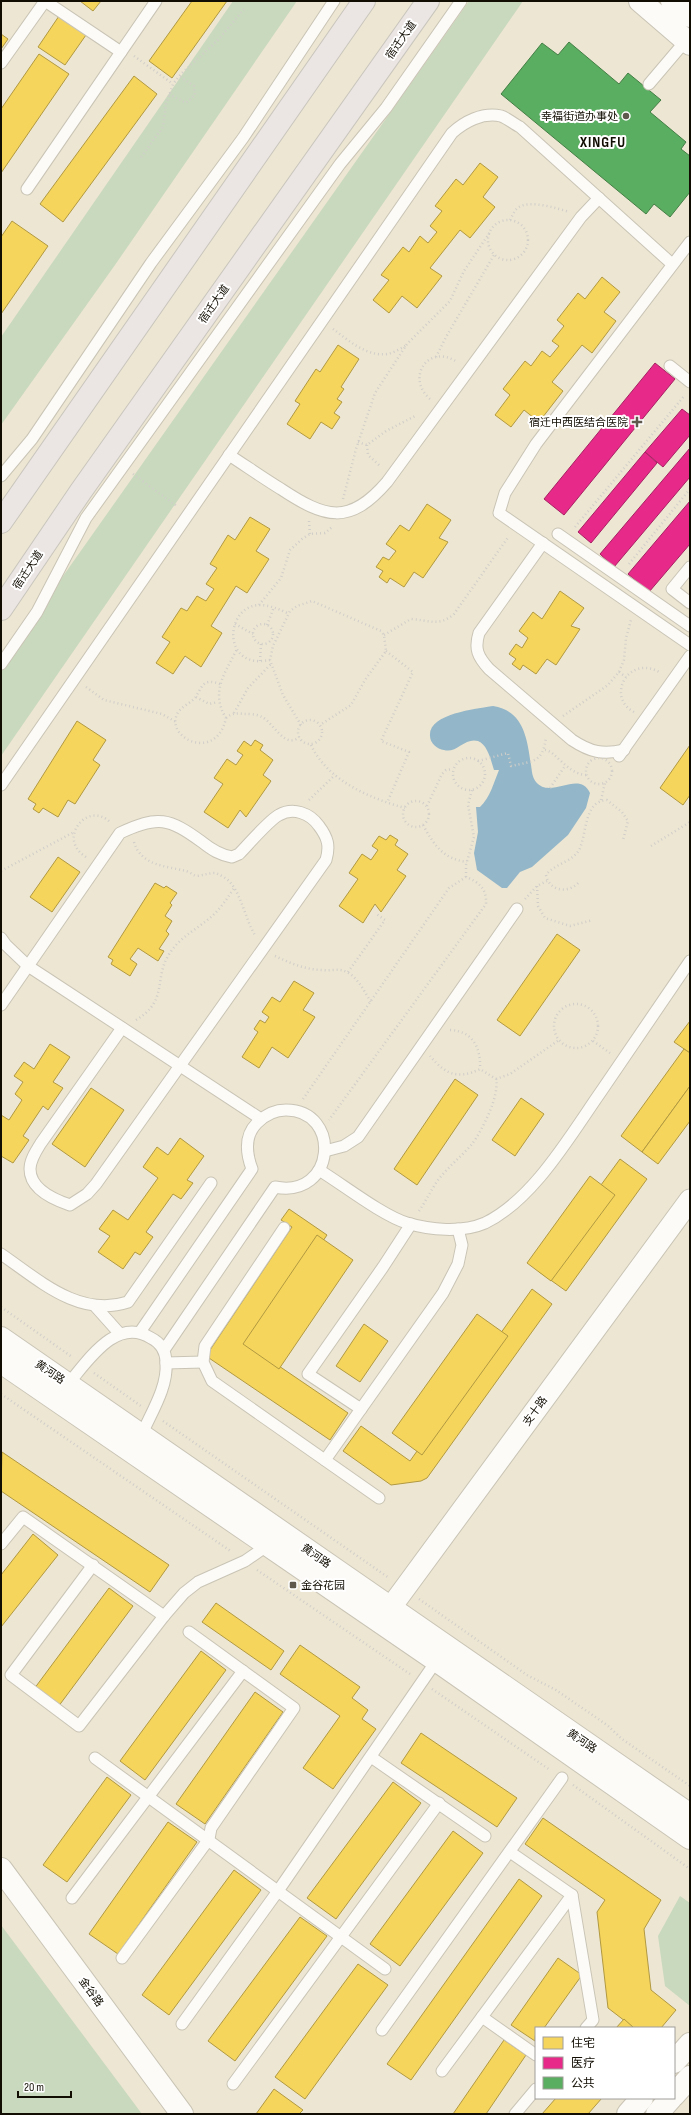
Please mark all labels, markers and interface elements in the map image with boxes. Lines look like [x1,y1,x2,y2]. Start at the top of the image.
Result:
street label: 宿迁大道 [383,18,419,62]
place label: 幸福街道办事处 [541,110,618,123]
marker: 幸福街道办事处 [621,111,631,121]
district label: XINGFU [579,133,626,152]
street label: 宿迁大道 [196,282,232,326]
place label: 宿迁中西医结合医院 [529,416,628,429]
marker: 宿迁中西医结合医院 [631,416,643,428]
street label: 宿迁大道 [10,548,46,592]
street label: 黄河路 [33,1357,67,1387]
street label: 支十路 [520,1394,550,1428]
street label: 黄河路 [299,1541,333,1571]
place label: 金谷花园 [301,1579,345,1592]
marker: 金谷花园 [288,1580,298,1590]
street label: 黄河路 [565,1726,599,1756]
street label: 金谷路 [76,1975,106,2009]
legend [535,2027,675,2099]
text: 住宅 [571,2036,595,2051]
text: 医疗 [571,2056,595,2071]
scale bar [18,2073,71,2099]
text: 公共 [571,2076,595,2091]
text: 20 m [24,2080,44,2095]

